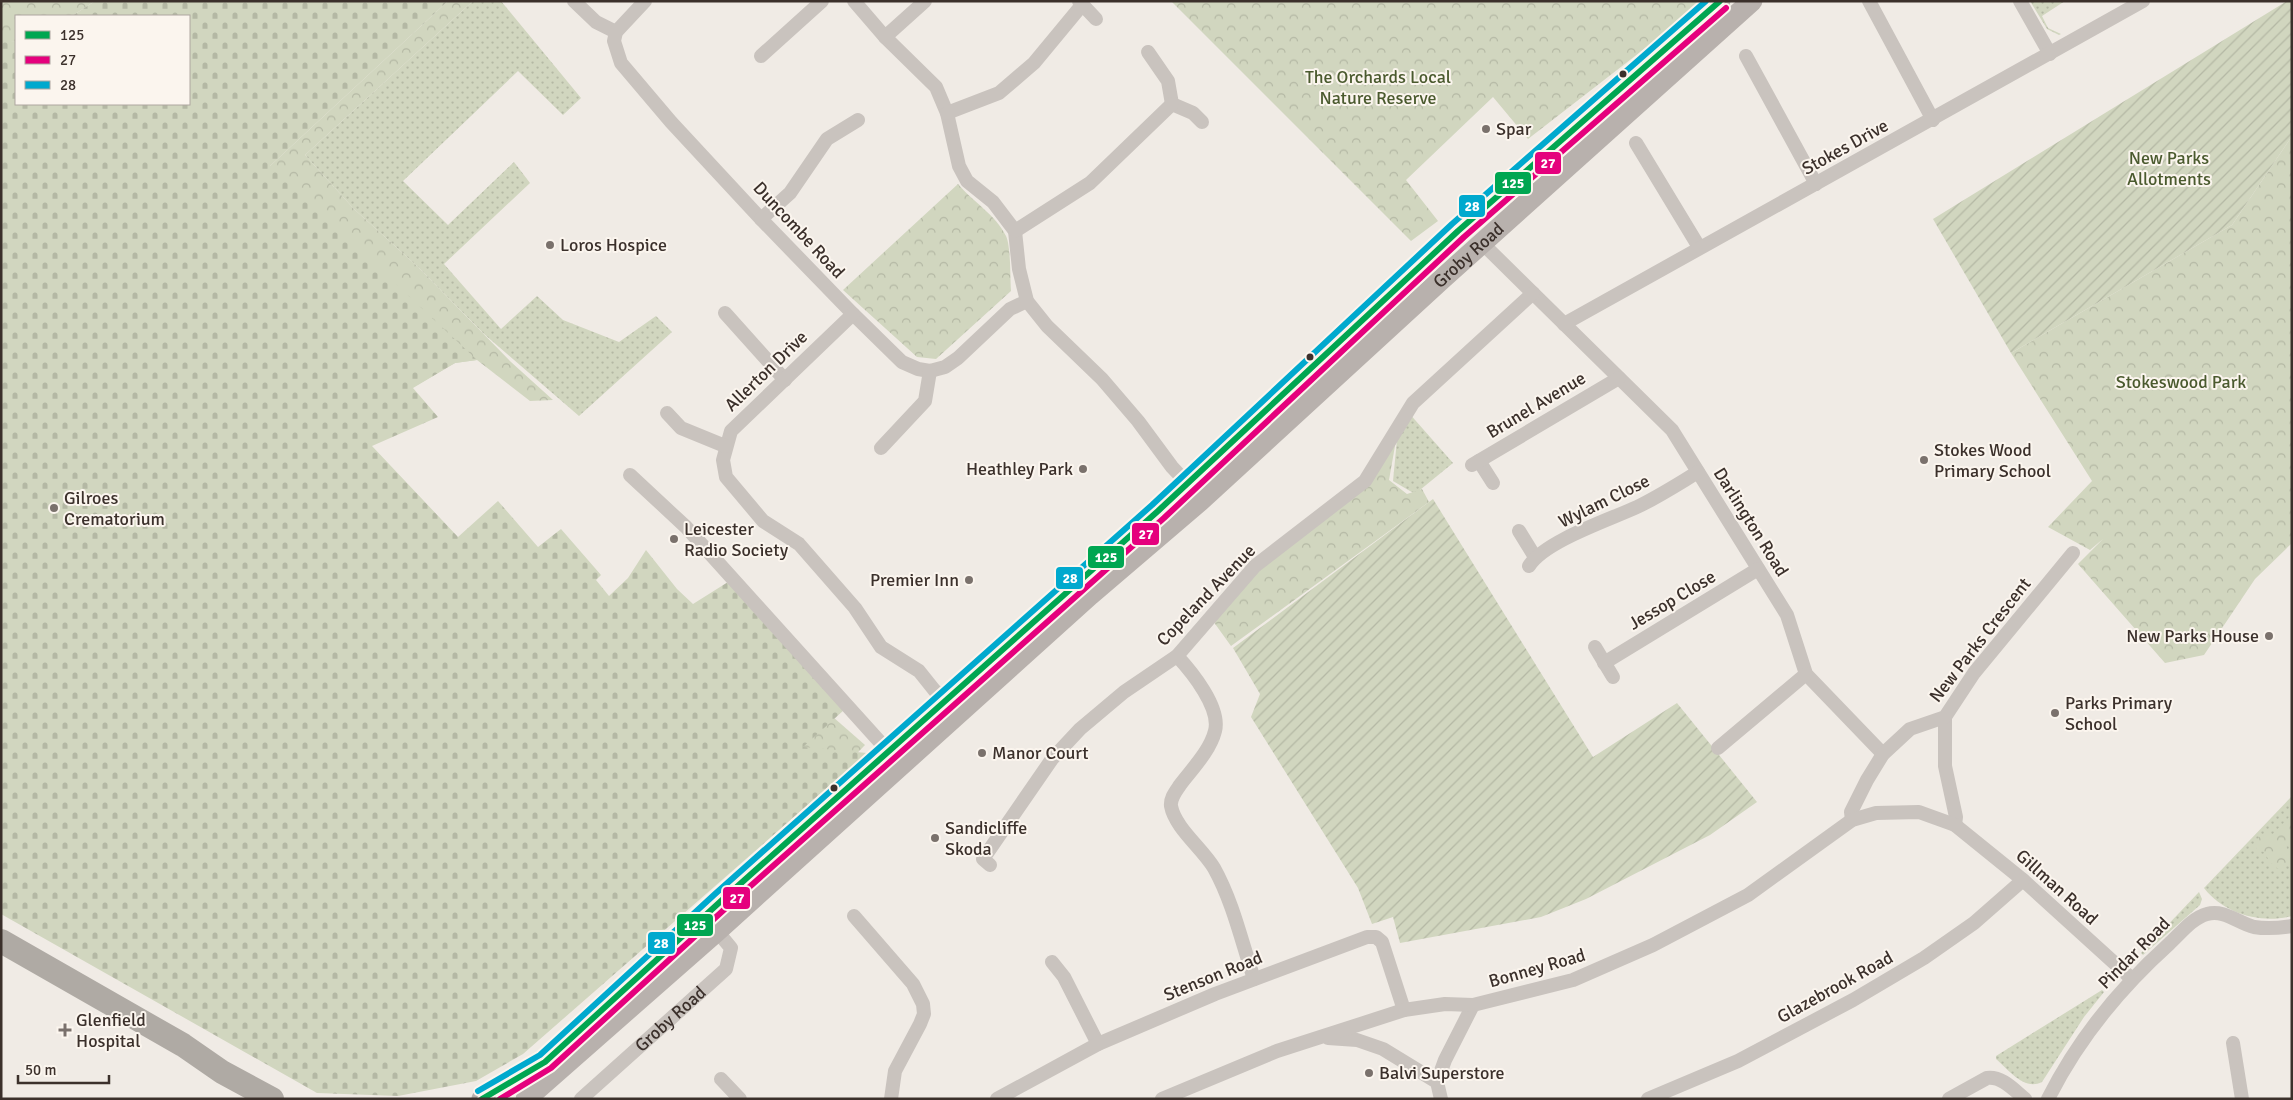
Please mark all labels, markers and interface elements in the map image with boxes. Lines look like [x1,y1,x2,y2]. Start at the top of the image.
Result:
legend [15,15,190,105]
text: 125 [60,26,84,44]
text: 27 [60,51,76,69]
park label: The Orchards Local Nature Reserve [1305,66,1451,109]
unlabelled marker [1618,69,1628,79]
text: 28 [60,76,76,94]
street label: Stokes Drive [1798,114,1892,180]
place label: Spar [1496,118,1532,140]
marker: Spar [1480,123,1492,135]
park label: New Parks Allotments [2127,147,2211,190]
line badge: 27 [1534,151,1562,175]
text: 27 [1540,155,1556,172]
line badge: 125 [1494,171,1532,195]
text: 125 [1502,175,1524,192]
street label: Duncombe Road [749,177,849,283]
line badge: 28 [1458,194,1486,218]
text: 28 [1464,198,1480,215]
street label: Groby Road [1428,218,1508,293]
place label: Loros Hospice [560,234,667,256]
marker: Loros Hospice [544,239,556,251]
street label: Allerton Drive [720,326,812,416]
unlabelled marker [1305,352,1315,362]
street label: Brunel Avenue [1483,367,1589,443]
park label: Stokeswood Park [2116,371,2246,393]
place label: Stokes Wood Primary School [1934,439,2051,482]
marker: Stokes Wood Primary School [1918,454,1930,466]
place label: Heathley Park [966,458,1073,480]
marker: Heathley Park [1077,463,1089,475]
street label: Darlington Road [1709,463,1793,581]
street label: Wylam Close [1555,469,1653,533]
place label: Gilroes Crematorium [64,487,165,530]
marker: Gilroes Crematorium [48,502,60,514]
place label: Leicester Radio Society [684,518,789,561]
line badge: 27 [1131,522,1160,546]
text: 27 [1138,526,1154,543]
marker: Leicester Radio Society [668,533,680,545]
street label: Copeland Avenue [1152,540,1260,650]
line badge: 125 [1087,545,1125,569]
text: 125 [1095,549,1117,566]
street label: Jessop Close [1624,565,1720,635]
line badge: 28 [1055,566,1084,590]
place label: Premier Inn [870,569,959,591]
text: 28 [1062,570,1078,587]
street label: New Parks Crescent [1925,573,2035,707]
marker: Premier Inn [963,574,975,586]
place label: New Parks House [2126,625,2259,647]
marker: New Parks House [2263,630,2275,642]
place label: Parks Primary School [2065,692,2173,735]
marker: Parks Primary School [2049,707,2061,719]
place label: Manor Court [992,742,1089,764]
marker: Manor Court [976,747,988,759]
unlabelled marker [829,783,839,793]
place label: Sandicliffe Skoda [945,817,1027,860]
marker: Sandicliffe Skoda [929,832,941,844]
street label: Gillman Road [2012,844,2102,930]
line badge: 27 [722,886,751,910]
text: 27 [729,890,745,907]
street label: Pindar Road [2093,912,2175,994]
line badge: 125 [676,913,714,937]
text: 125 [684,917,706,934]
line badge: 28 [647,931,676,955]
text: 28 [653,935,669,952]
street label: Bonney Road [1486,944,1588,992]
street label: Stenson Road [1160,946,1266,1006]
street label: Glazebrook Road [1773,946,1897,1028]
street label: Groby Road [630,981,710,1056]
place label: Glenfield Hospital [76,1009,146,1052]
marker: Glenfield Hospital [58,1023,72,1037]
scale bar [18,1052,109,1084]
text: 50 m [25,1061,56,1079]
place label: Balvi Superstore [1379,1062,1505,1084]
marker: Balvi Superstore [1363,1067,1375,1079]

